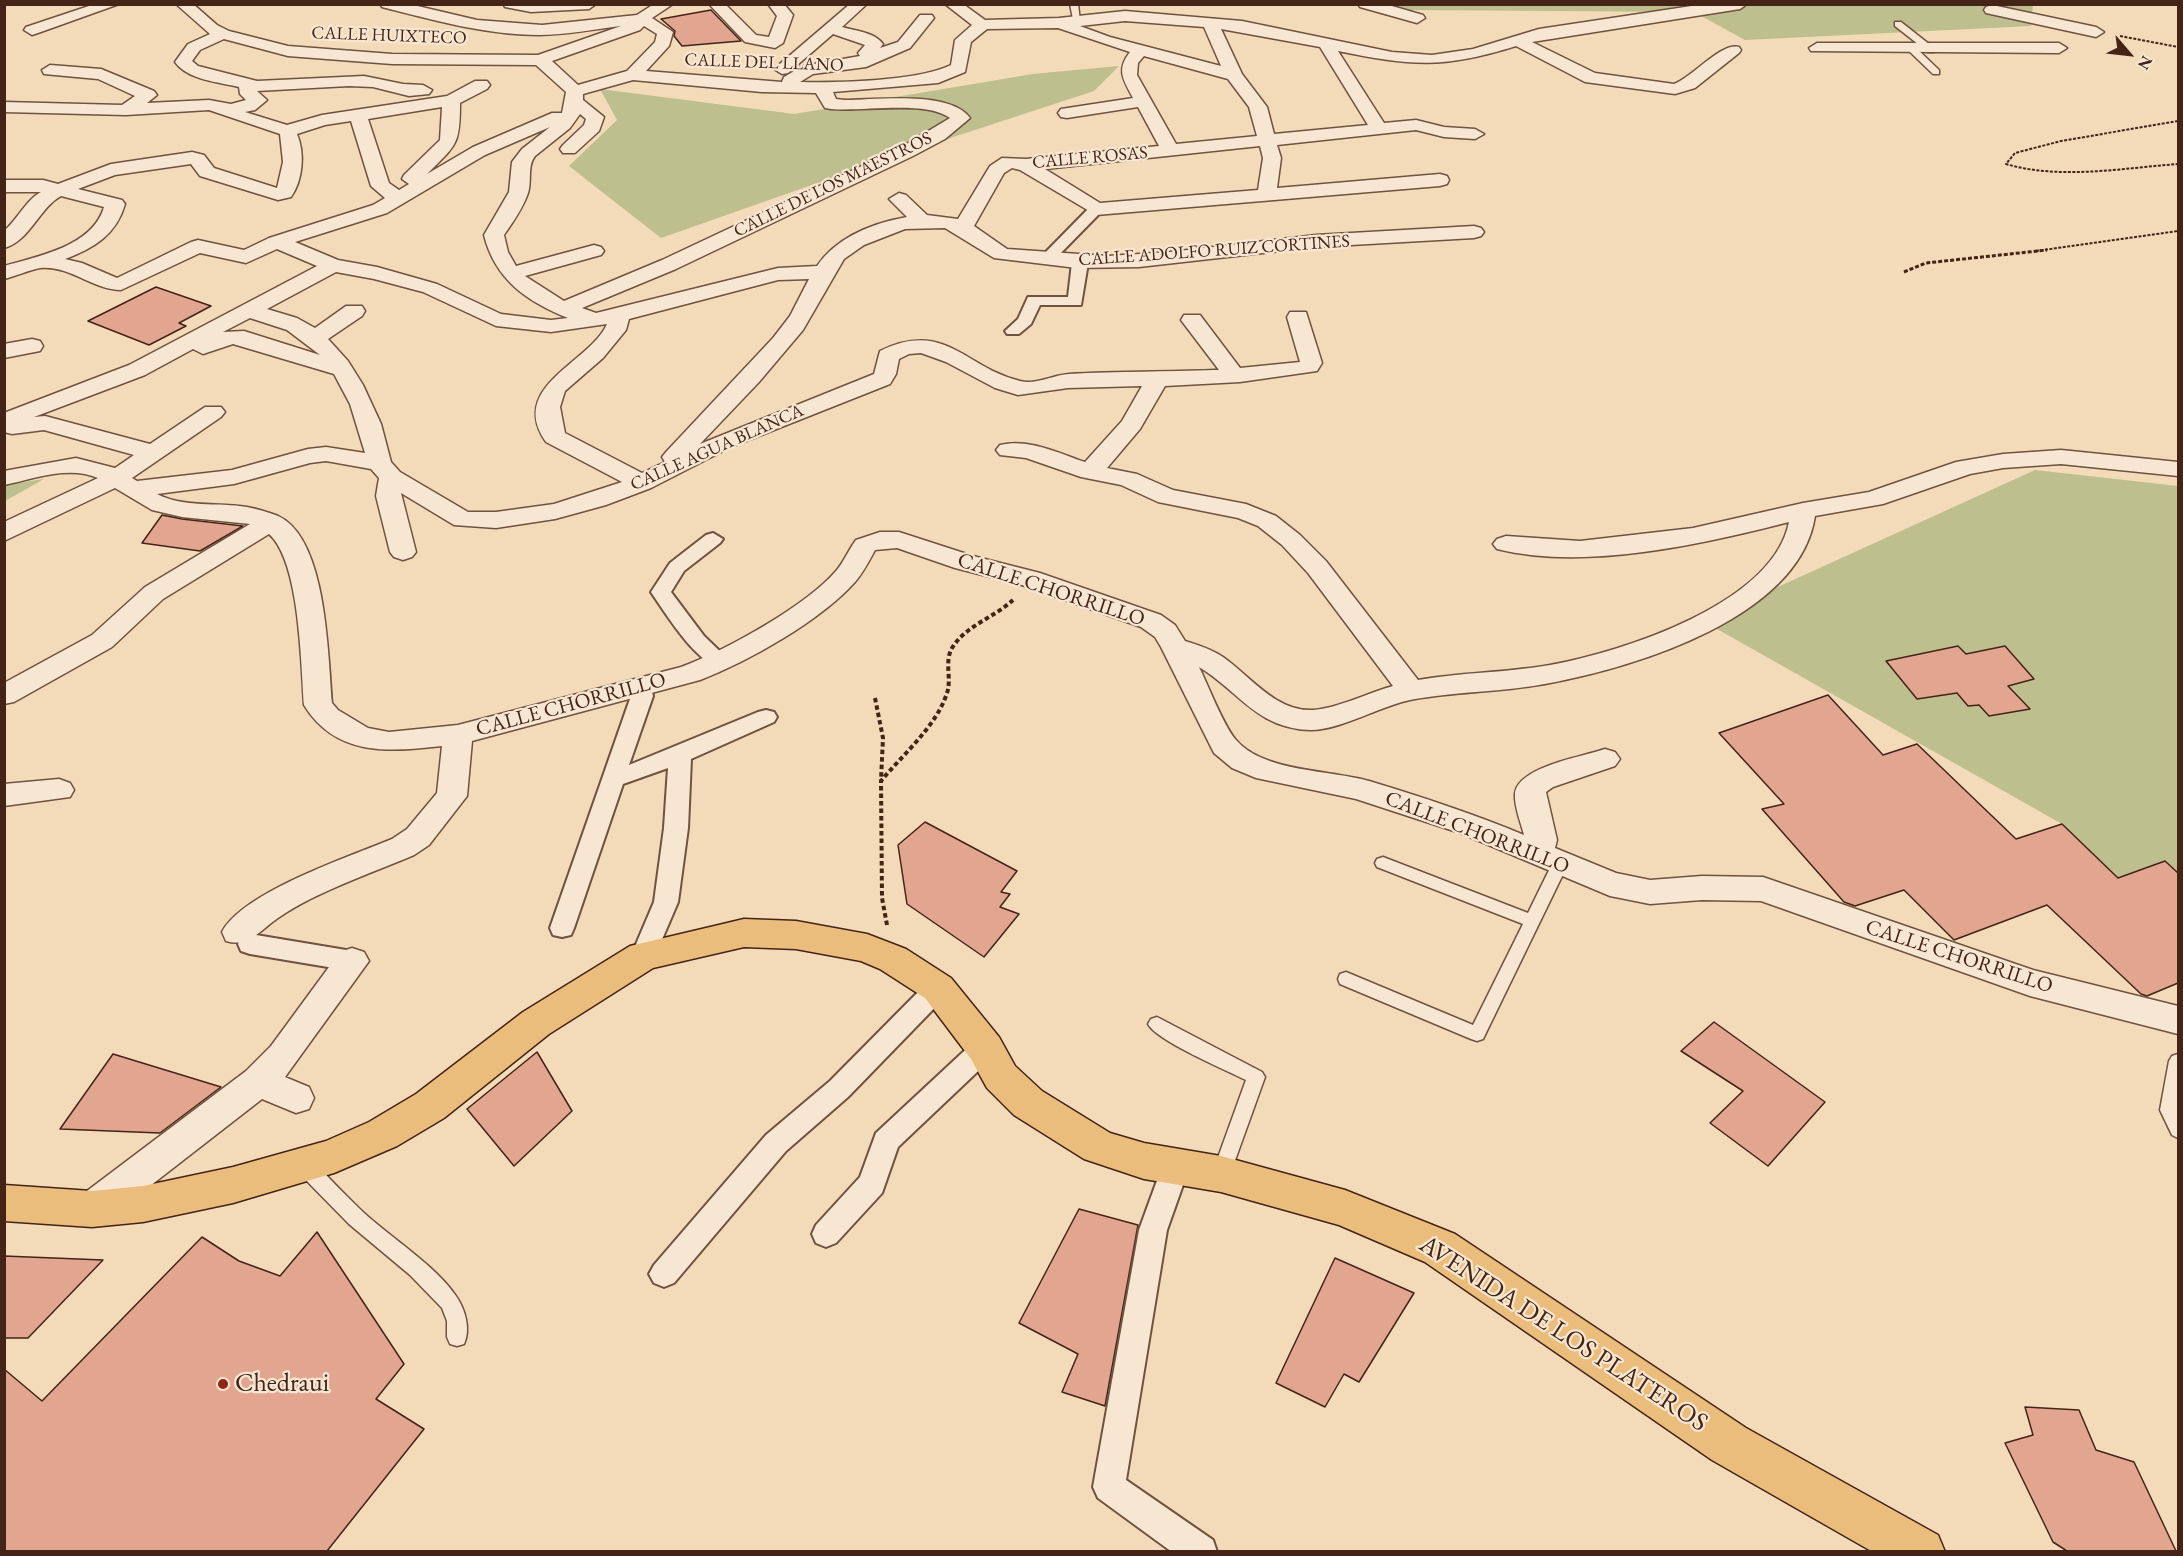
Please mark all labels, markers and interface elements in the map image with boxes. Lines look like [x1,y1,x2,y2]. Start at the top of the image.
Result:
street label: CALLE HUIXTECO [311,22,467,50]
north arrow [2099,24,2159,84]
street label: CALLE DEL LLANO [684,49,844,77]
text: N [2133,52,2158,73]
street label: CALLE DE LOS MAESTROS [730,128,936,242]
street label: CALLE ROSAS [1031,142,1149,174]
street label: CALLE ADOLFO RUIZ CORTINES [1078,231,1350,271]
street label: CALLE AGUA BLANCA [627,400,807,496]
street label: CALLE CHORRILLO [954,548,1148,632]
street label: CALLE CHORRILLO [473,668,669,742]
street label: CALLE CHORRILLO [1381,786,1573,880]
street label: CALLE CHORRILLO [1862,915,2056,999]
street label: AVENIDA DE LOS PLATEROS [1413,1229,1713,1439]
place label: Chedraui [235,1368,329,1400]
marker: Chedraui [216,1377,230,1391]

